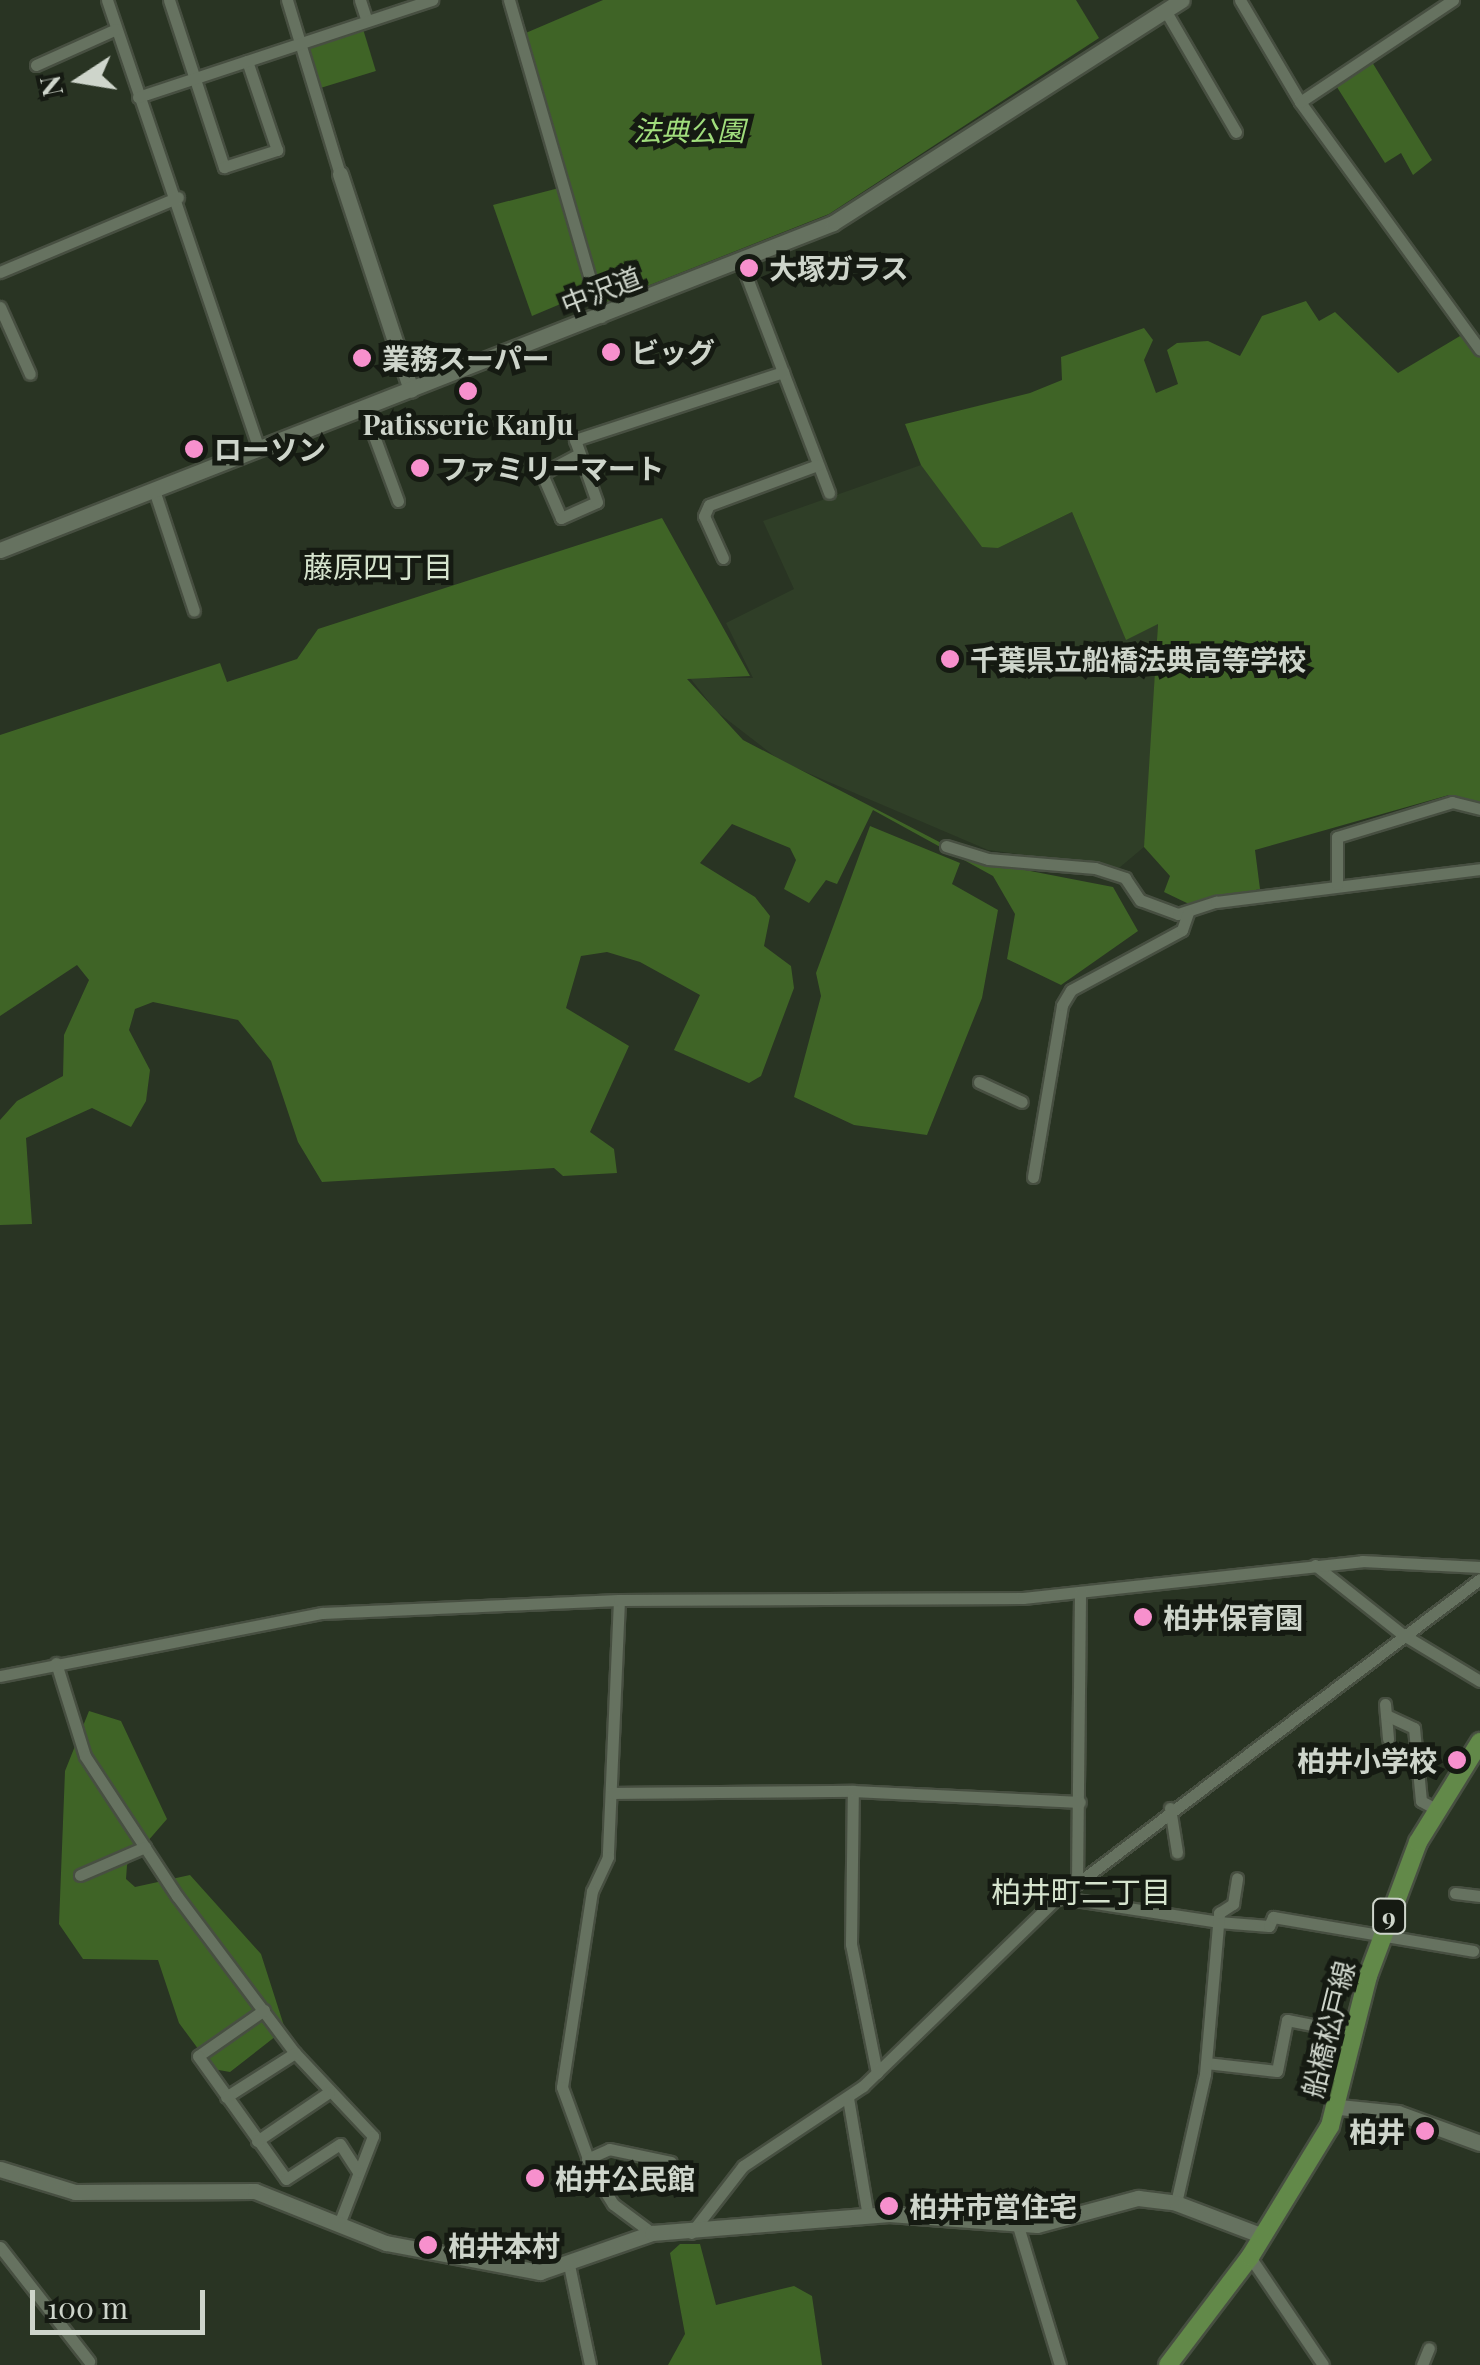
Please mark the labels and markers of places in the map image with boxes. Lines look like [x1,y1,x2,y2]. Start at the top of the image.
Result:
place label: 大塚ガラス [769,251,909,285]
marker: 大塚ガラス [738,257,760,279]
place label: ビッグ [631,335,715,369]
place label: 業務スーパー [382,341,550,375]
marker: ビッグ [600,341,622,363]
marker: 業務スーパー [351,347,373,369]
marker: Patisserie KanJu [457,380,479,402]
place label: Patisserie KanJu [362,407,574,441]
place label: ローソン [214,432,326,466]
marker: ローソン [183,438,205,460]
place label: ファミリーマート [440,451,664,485]
marker: ファミリーマート [409,457,431,479]
place label: 千葉県立船橋法典高等学校 [970,642,1306,676]
marker: 千葉県立船橋法典高等学校 [939,648,961,670]
place label: 柏井保育園 [1163,1600,1303,1634]
marker: 柏井保育園 [1132,1606,1154,1628]
place label: 柏井小学校 [1297,1743,1437,1777]
marker: 柏井小学校 [1446,1749,1468,1771]
place label: 柏井 [1349,2114,1405,2148]
marker: 柏井 [1414,2120,1436,2142]
place label: 柏井公民館 [555,2161,695,2195]
marker: 柏井公民館 [524,2167,546,2189]
place label: 柏井市営住宅 [909,2189,1077,2223]
marker: 柏井市営住宅 [878,2195,900,2217]
place label: 柏井本村 [448,2228,560,2262]
marker: 柏井本村 [417,2234,439,2256]

